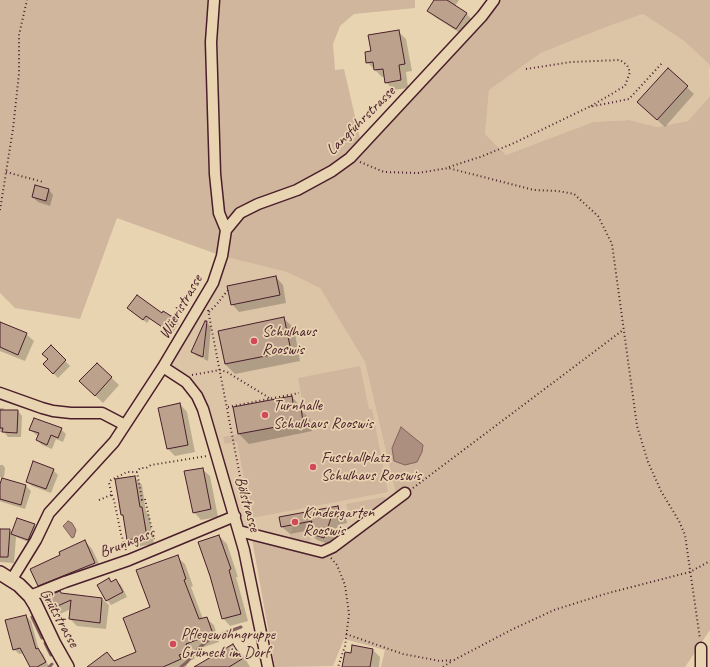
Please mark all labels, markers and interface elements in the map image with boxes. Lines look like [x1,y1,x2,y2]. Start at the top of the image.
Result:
street label: Langfuhrstrasse [323,83,399,159]
street label: Wüeristrasse [155,272,207,342]
place label: Schulhaus Rooswis [262,322,316,360]
marker: Schulhaus Rooswis [249,336,259,346]
place label: Turnhalle Schulhaus Rooswis [273,396,373,434]
marker: Turnhalle Schulhaus Rooswis [260,410,270,420]
place label: Fussballplatz Schulhaus Rooswis [321,448,421,486]
marker: Fussballplatz Schulhaus Rooswis [308,462,318,472]
street label: Bölstrasse [230,474,264,534]
place label: Kindergarten Rooswis [303,503,374,541]
marker: Kindergarten Rooswis [290,517,300,527]
street label: Brunngass [97,524,157,562]
street label: Grütstrasse [35,585,83,651]
place label: Pflegewohngruppe Grüneck im Dorf [181,625,275,663]
marker: Pflegewohngruppe Grüneck im Dorf [168,639,178,649]

